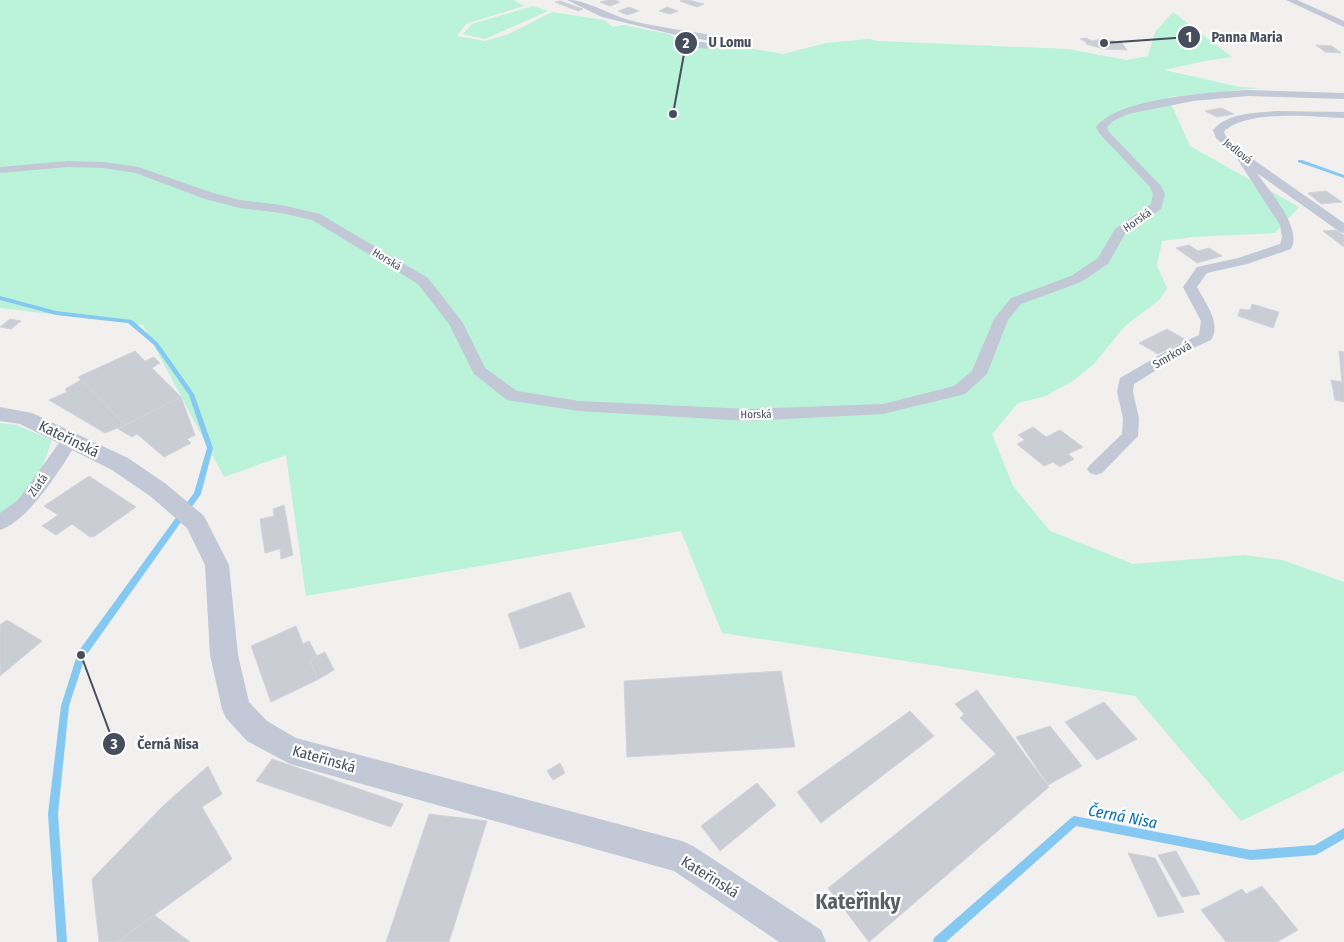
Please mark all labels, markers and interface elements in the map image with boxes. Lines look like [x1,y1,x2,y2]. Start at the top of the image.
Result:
callout: Panna Maria [1176,23,1293,52]
callout: U Lomu [673,28,761,57]
text: 1 [1186,28,1192,46]
text: Panna Maria [1211,29,1283,46]
text: 2 [682,34,690,52]
text: U Lomu [709,34,751,51]
street label: Jedlová [1221,136,1255,167]
street label: Horská [1121,206,1154,235]
street label: Horská [370,246,403,273]
street label: Smrková [1150,338,1194,372]
street label: Horská [740,408,772,421]
street label: Kateřinská [36,417,102,461]
street label: Zlatá [25,471,51,499]
callout: Černá Nisa [102,730,209,759]
text: 3 [109,735,118,753]
text: Černá Nisa [137,735,199,753]
street label: Kateřinská [290,741,358,777]
water label: Černá Nisa [1087,799,1159,833]
street label: Kateřinská [678,852,742,902]
district label: Kateřinky [816,889,901,915]

